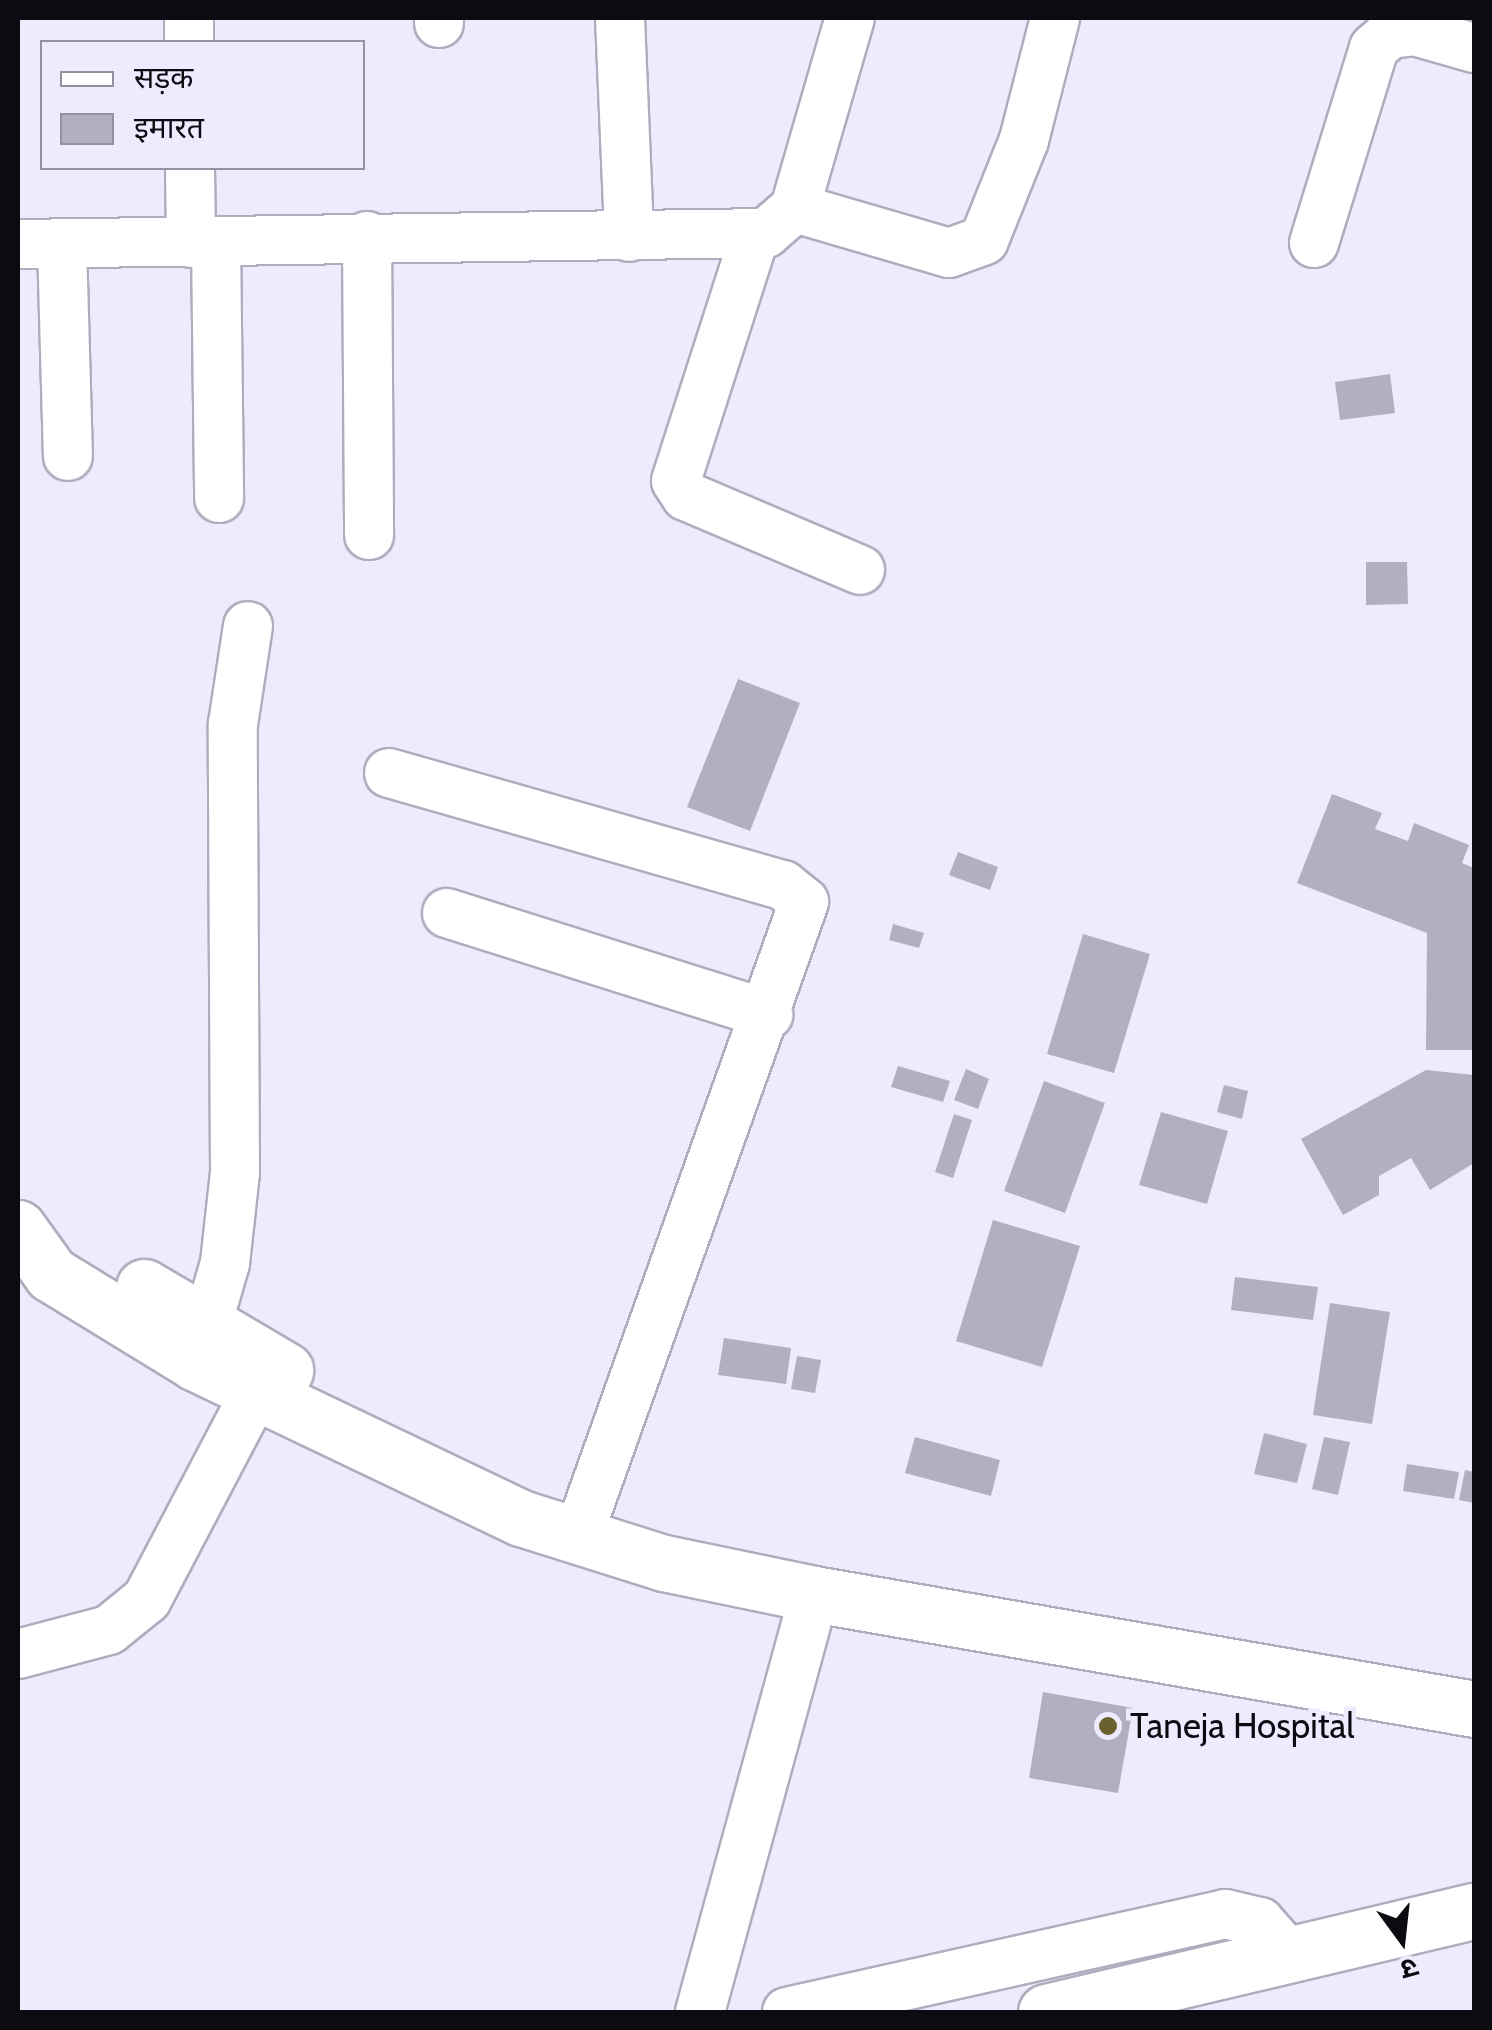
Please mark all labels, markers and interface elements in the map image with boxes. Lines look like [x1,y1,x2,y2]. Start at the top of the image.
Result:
legend [40,40,365,170]
text: सड़क [134,59,193,96]
text: इमारत [134,109,204,146]
place label: Taneja Hospital [1130,1705,1355,1747]
marker: Taneja Hospital [1095,1713,1121,1739]
north arrow [1352,1890,1452,1990]
text: उ [1397,1950,1422,1988]

